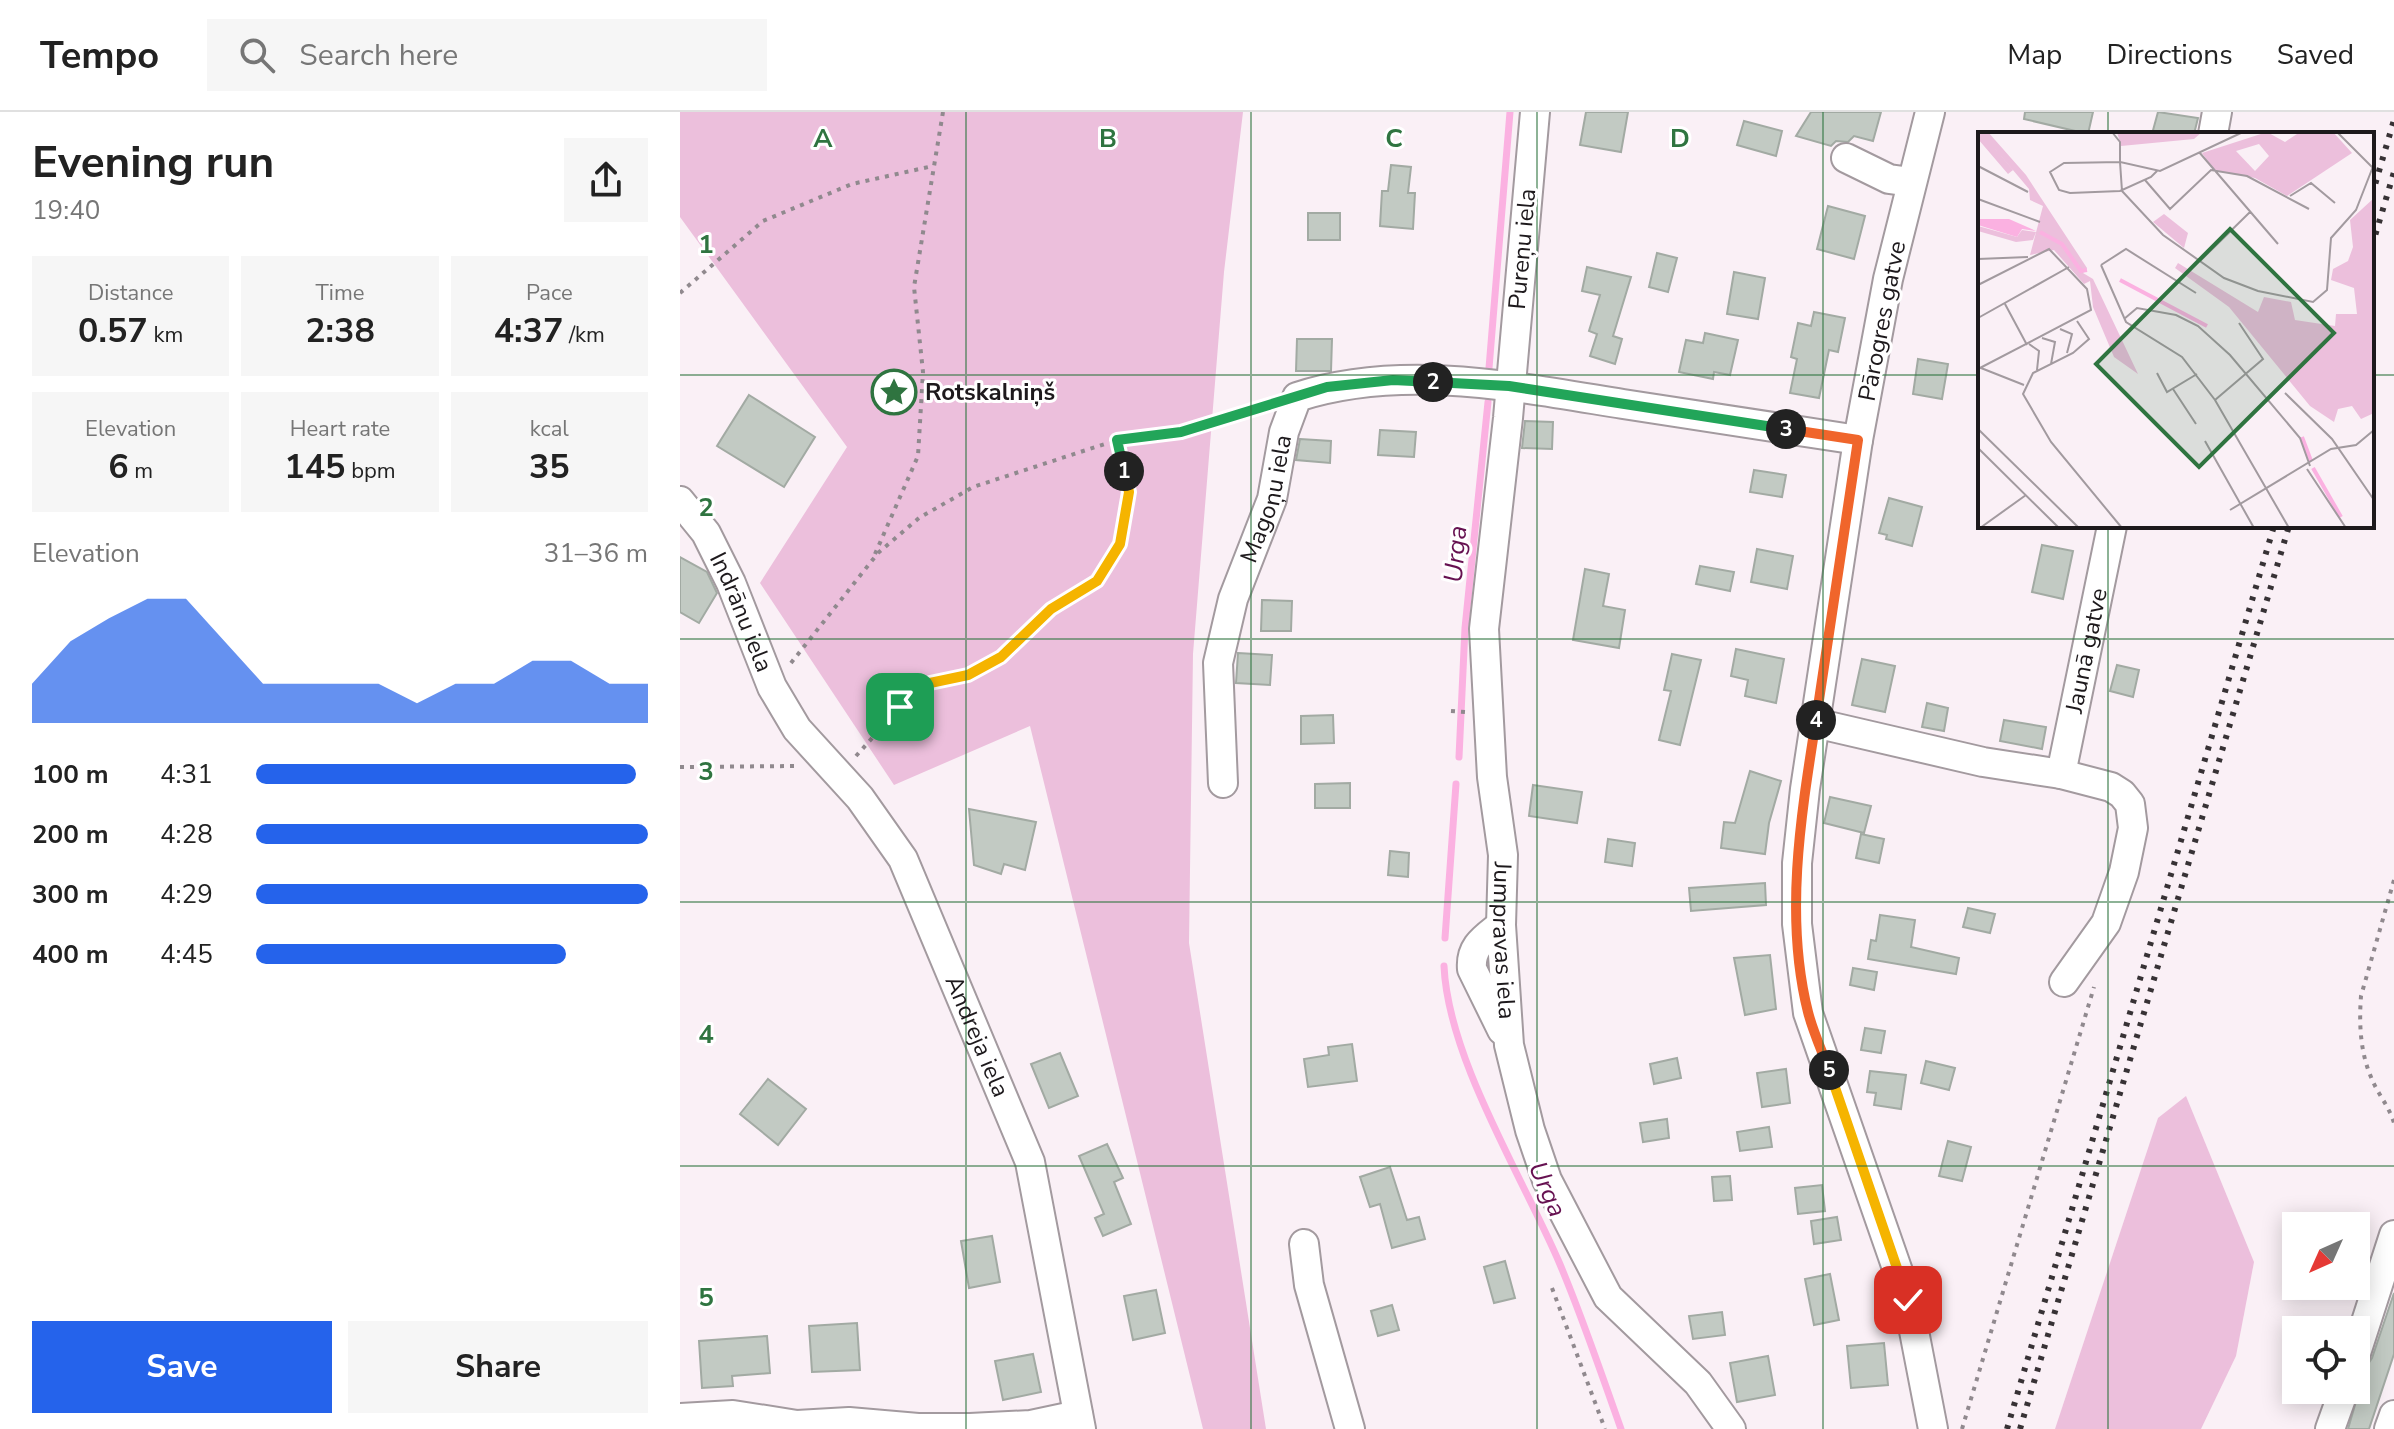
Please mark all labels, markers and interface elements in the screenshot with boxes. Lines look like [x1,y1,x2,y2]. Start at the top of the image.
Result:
search box [207,19,767,91]
text: Tempo [40,30,159,81]
icon: search [235,33,279,77]
text: Search here [299,35,458,76]
text: Map [2007,36,2062,74]
text: Directions [2106,36,2233,74]
text: Saved [2277,36,2354,74]
text: A [813,121,833,156]
text: B [1099,121,1117,156]
text: C [1385,121,1403,156]
text: D [1670,121,1690,156]
inset map [1978,132,2374,528]
text: Evening run [32,133,274,193]
button: share [564,138,648,222]
street label: Pureņu iela [1501,187,1543,311]
text: 19:40 [32,193,100,228]
text: 1 [698,227,714,262]
street label: Pārogres gatve [1851,238,1913,404]
text: Distance [88,278,173,308]
text: Time [316,278,364,308]
text: Pace [526,278,573,308]
text: 0.57 [78,308,148,354]
text: 2:38 [305,308,375,354]
text: 4:37 [494,308,563,354]
text: km [148,320,183,350]
text: /km [563,320,605,350]
pin: 2 [1413,362,1453,402]
text: 2 [1426,367,1440,397]
place icon: Rotskalniņš [870,368,918,416]
place label: Rotskalniņš [925,376,1055,408]
pin: 3 [1766,409,1806,449]
text: Elevation [85,414,176,444]
text: Heart rate [290,414,390,444]
text: kcal [530,414,569,444]
text: 3 [1779,414,1793,444]
street label: Magoņu iela [1233,432,1299,567]
text: 6 [108,444,129,490]
text: 145 [284,444,346,490]
text: 35 [529,444,570,490]
pin: 1 [1104,451,1144,491]
text: m [129,456,153,486]
text: bpm [346,456,396,486]
text: 1 [1117,456,1131,486]
text: 2 [698,490,714,525]
water label: Urga [1436,524,1475,584]
text: Elevation [32,536,140,571]
text: 31–36 m [544,536,648,571]
street label: Indrānu iela [702,547,780,676]
street label: Jaunā gatve [2058,585,2115,717]
pin [866,673,934,741]
icon: arrive [878,685,922,729]
pin: 4 [1796,700,1836,740]
text: 4 [1809,705,1823,735]
text: 3 [698,754,714,789]
text: 100 m [32,757,109,792]
text: 4:31 [160,757,213,792]
text: 200 m [32,817,109,852]
text: 4:28 [160,817,213,852]
street label: Jumpravas iela [1485,860,1523,1020]
text: 300 m [32,877,109,912]
text: 4:29 [160,877,213,912]
text: 400 m [32,937,109,972]
text: 4:45 [160,937,213,972]
street label: Andreja iela [938,970,1017,1102]
text: 4 [698,1017,714,1052]
pin: 5 [1809,1050,1849,1090]
text: 5 [1822,1055,1836,1085]
water label: Urga [1520,1156,1575,1222]
north arrow [2282,1212,2370,1300]
map controls [2282,1212,2370,1404]
pin [1874,1266,1942,1334]
icon: check [1886,1278,1930,1322]
text: 5 [698,1280,714,1315]
button: locate [2282,1316,2370,1404]
button: Save [32,1321,332,1413]
button: Share [348,1321,648,1413]

